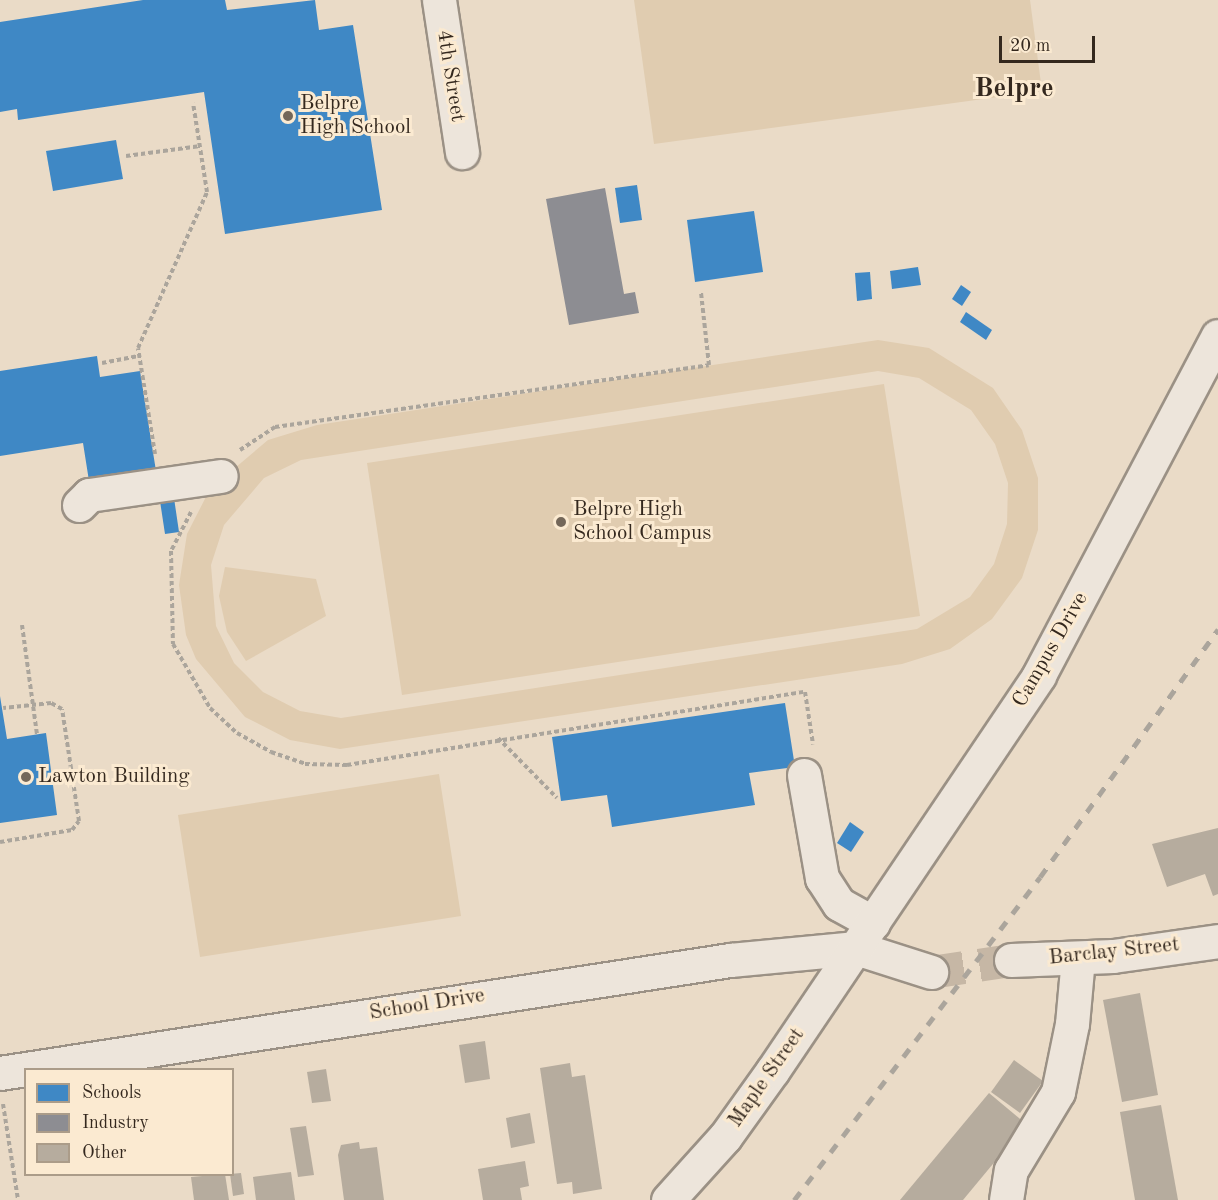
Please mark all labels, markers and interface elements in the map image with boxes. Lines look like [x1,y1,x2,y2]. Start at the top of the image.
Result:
scale bar [1002,24,1098,62]
street label: 4th Street [430,28,470,124]
text: 20 m [1010,37,1050,55]
district label: Belpre [974,73,1054,105]
place label: Belpre High School [300,91,411,141]
marker: Belpre High School [281,109,295,123]
place label: Belpre High School Campus [573,497,711,547]
marker: Belpre High School Campus [554,515,568,529]
street label: Campus Drive [1008,588,1094,712]
place label: Lawton Building [38,764,190,790]
marker: Lawton Building [19,770,33,784]
street label: Barclay Street [1048,933,1180,971]
street label: School Drive [368,983,486,1027]
street label: Maple Street [723,1023,811,1133]
legend [24,1068,234,1176]
text: Schools [82,1084,141,1102]
text: Industry [82,1114,149,1132]
text: Other [82,1144,126,1162]

